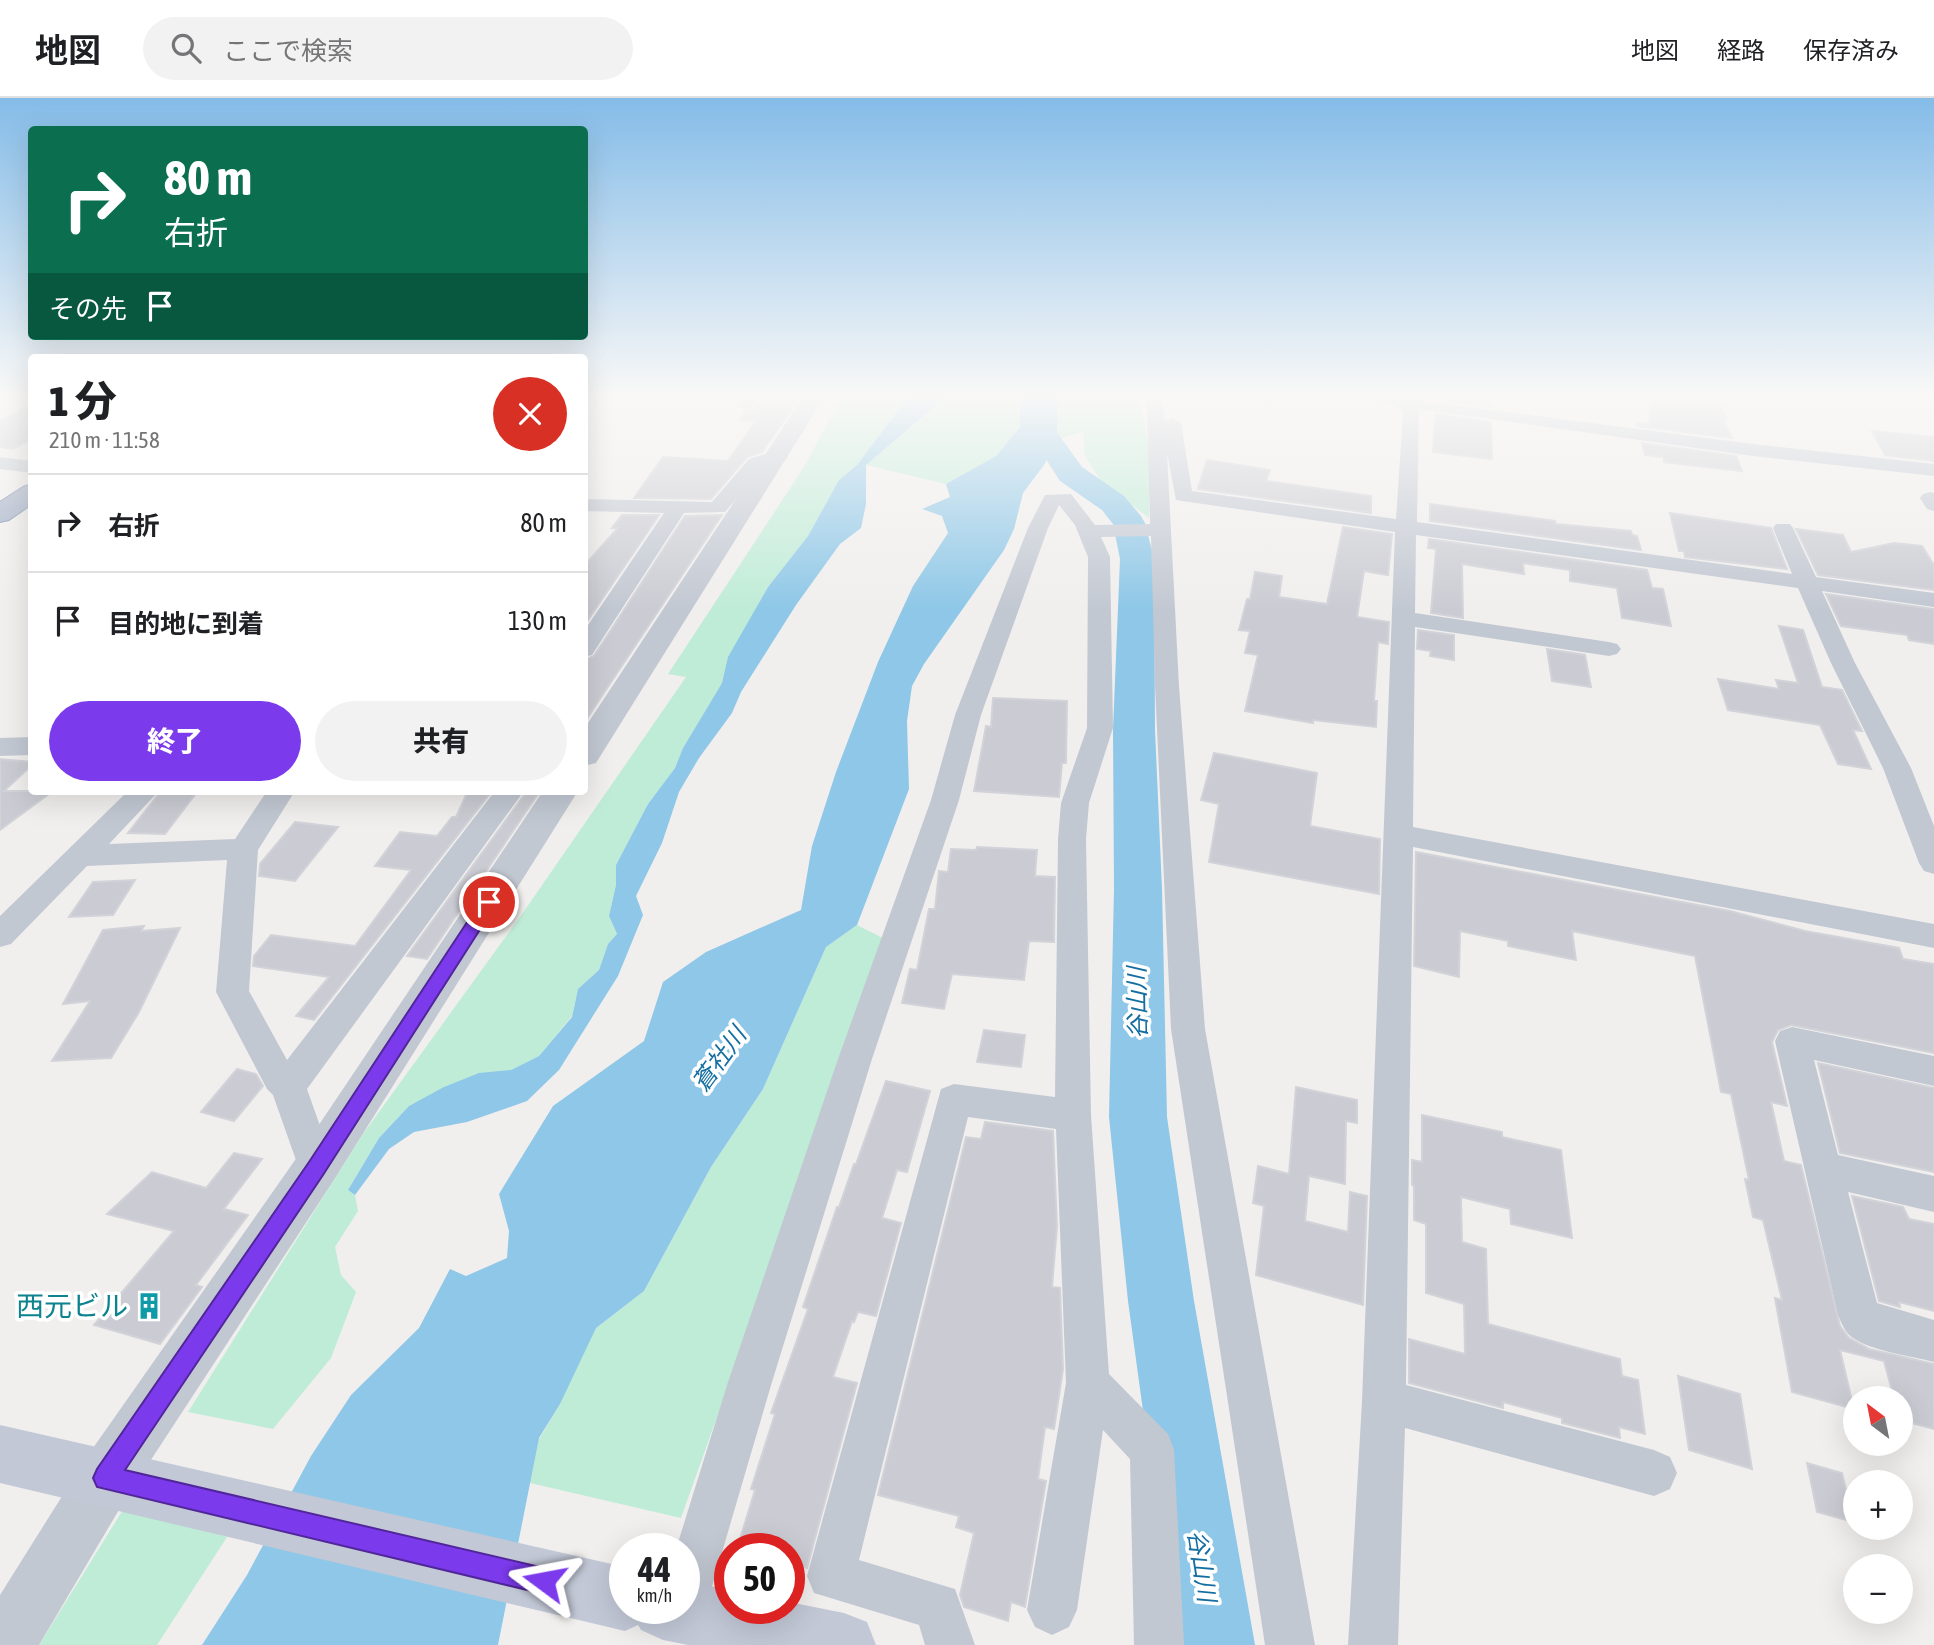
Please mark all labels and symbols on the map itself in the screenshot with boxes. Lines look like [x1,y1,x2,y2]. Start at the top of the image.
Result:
pin [459,872,519,932]
water label: 谷山川 [1123,964,1151,1039]
water label: 蒼社川 [687,1020,753,1096]
place label: 西元ビル [16,1290,128,1322]
building icon: 西元ビル [134,1291,164,1321]
north arrow [1843,1386,1913,1456]
water label: 谷山川 [1183,1528,1221,1607]
speed limit sign: 50 [714,1533,805,1624]
position arrow [507,1544,581,1618]

